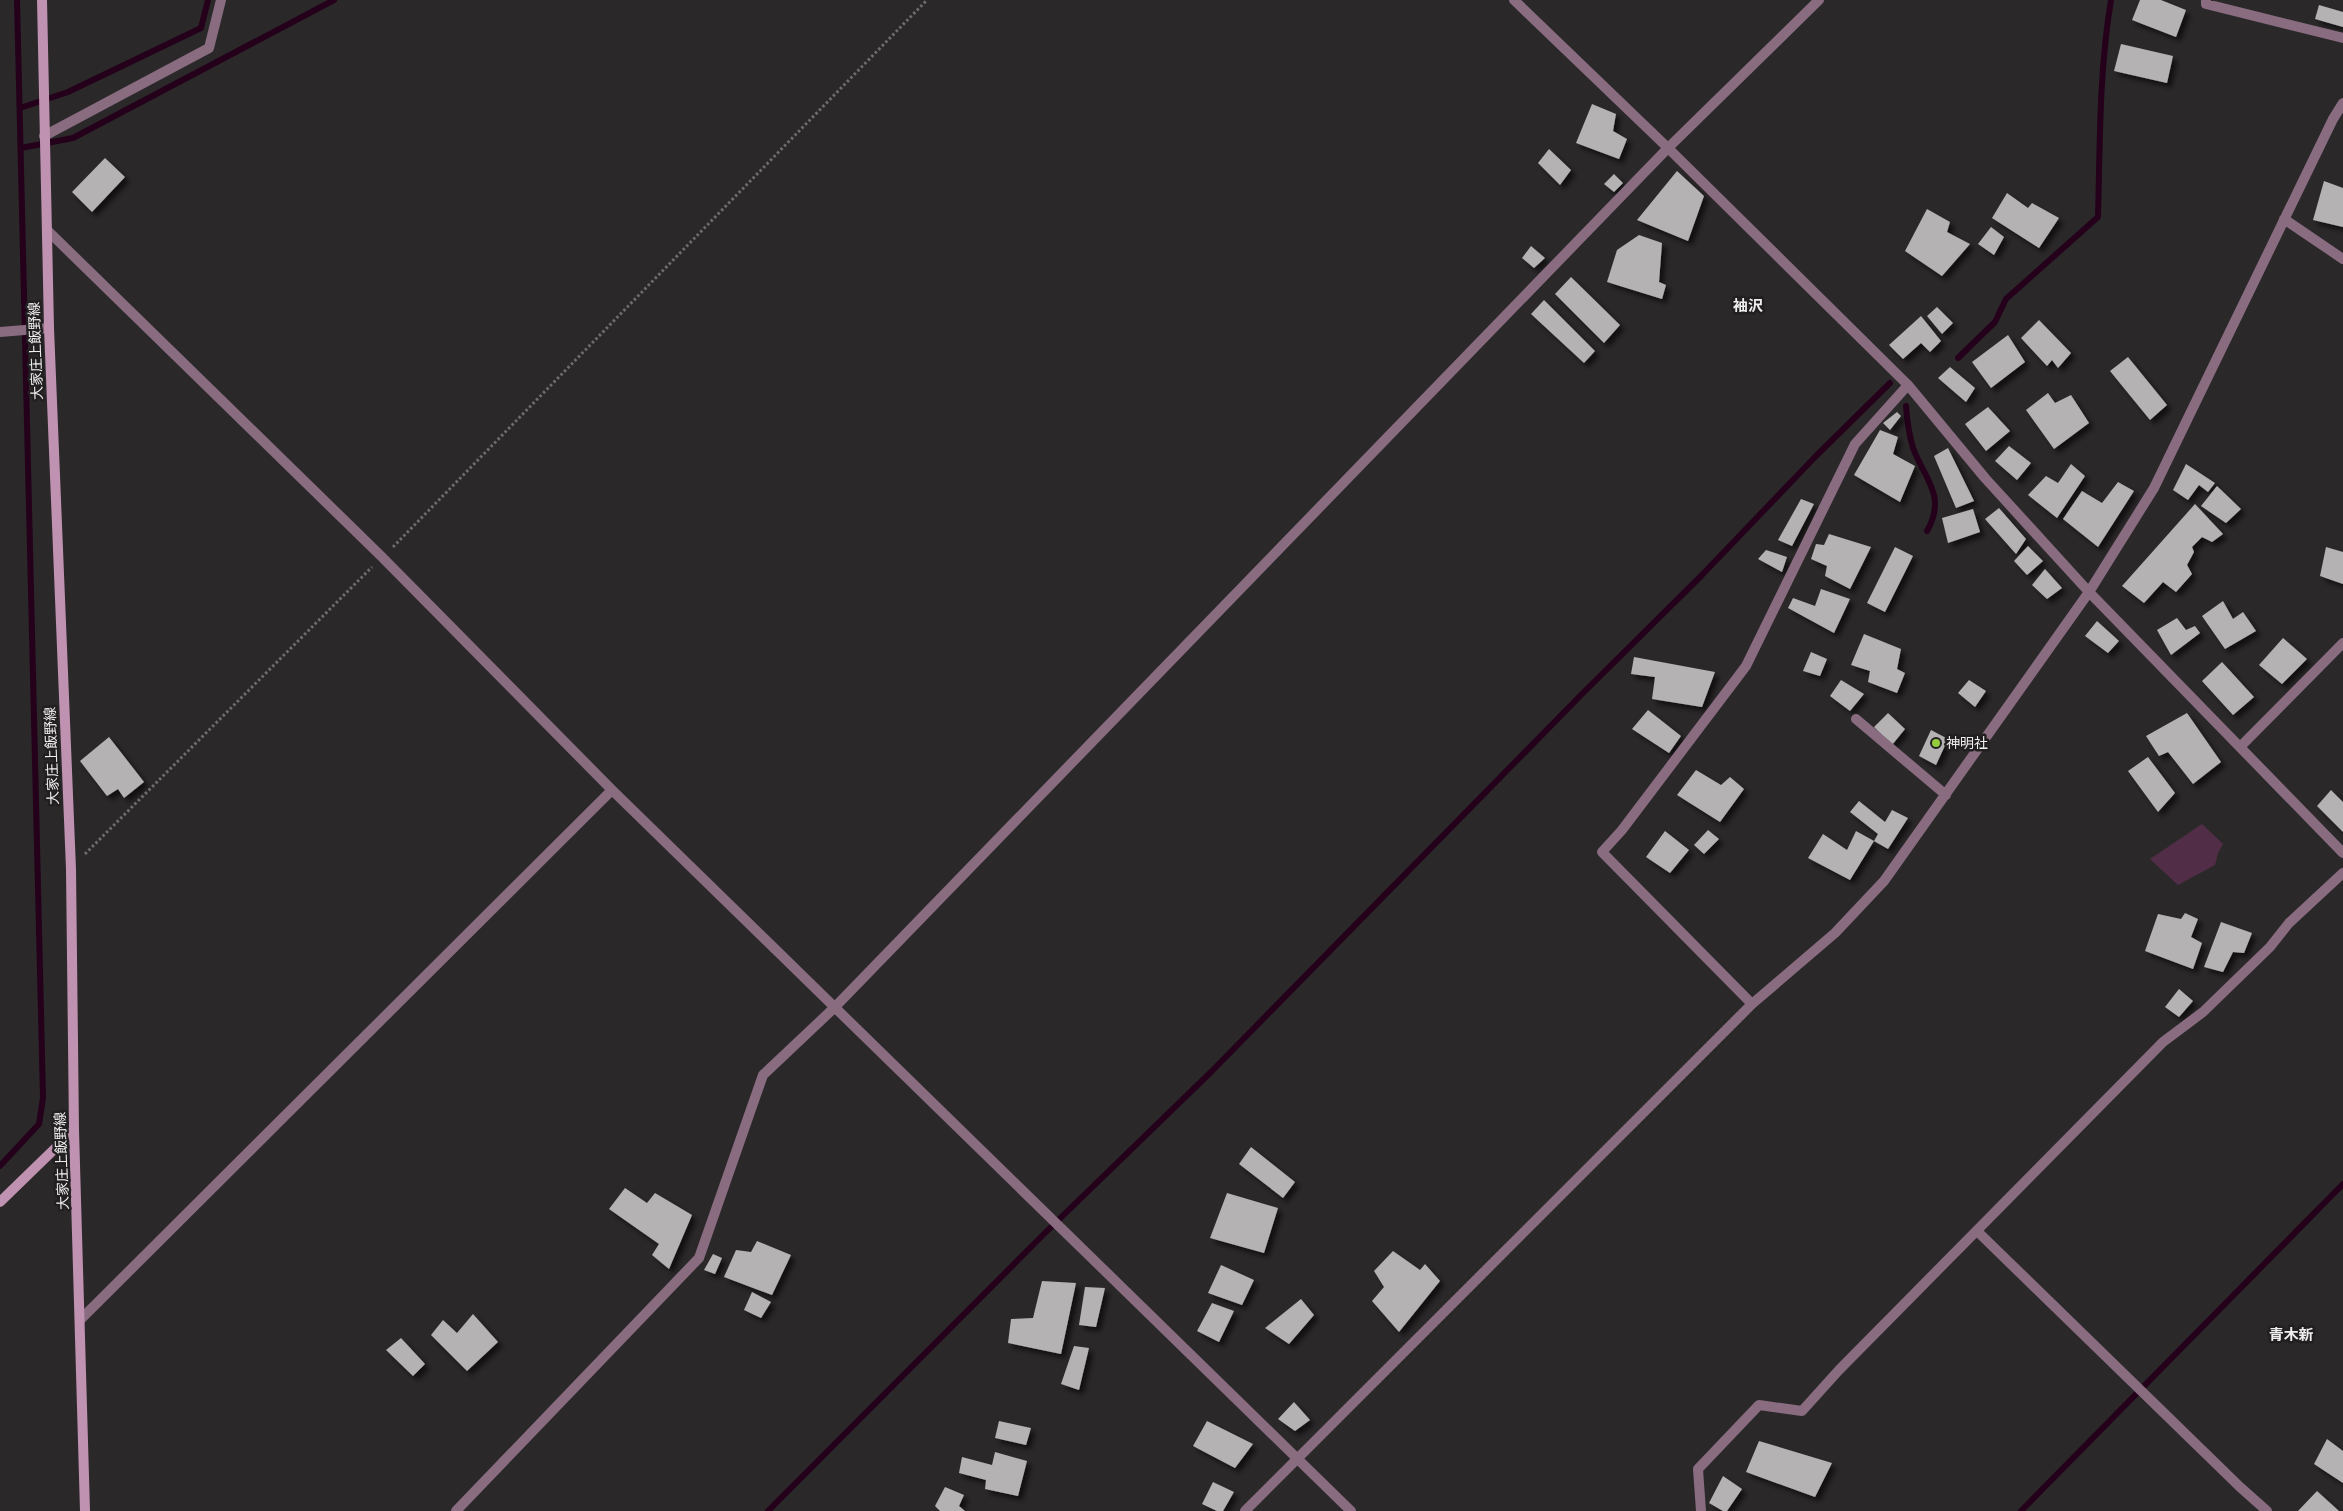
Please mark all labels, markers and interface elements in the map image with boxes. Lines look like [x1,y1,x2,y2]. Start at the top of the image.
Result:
district label: 袖沢 [1733,296,1763,316]
street label: 大家庄上飯野線 [25,302,47,400]
street label: 大家庄上飯野線 [41,707,63,805]
place label: 神明社 [1946,734,1988,753]
marker: 神明社 [1930,737,1942,749]
street label: 大家庄上飯野線 [51,1112,73,1210]
district label: 青木新 [2268,1325,2314,1345]

